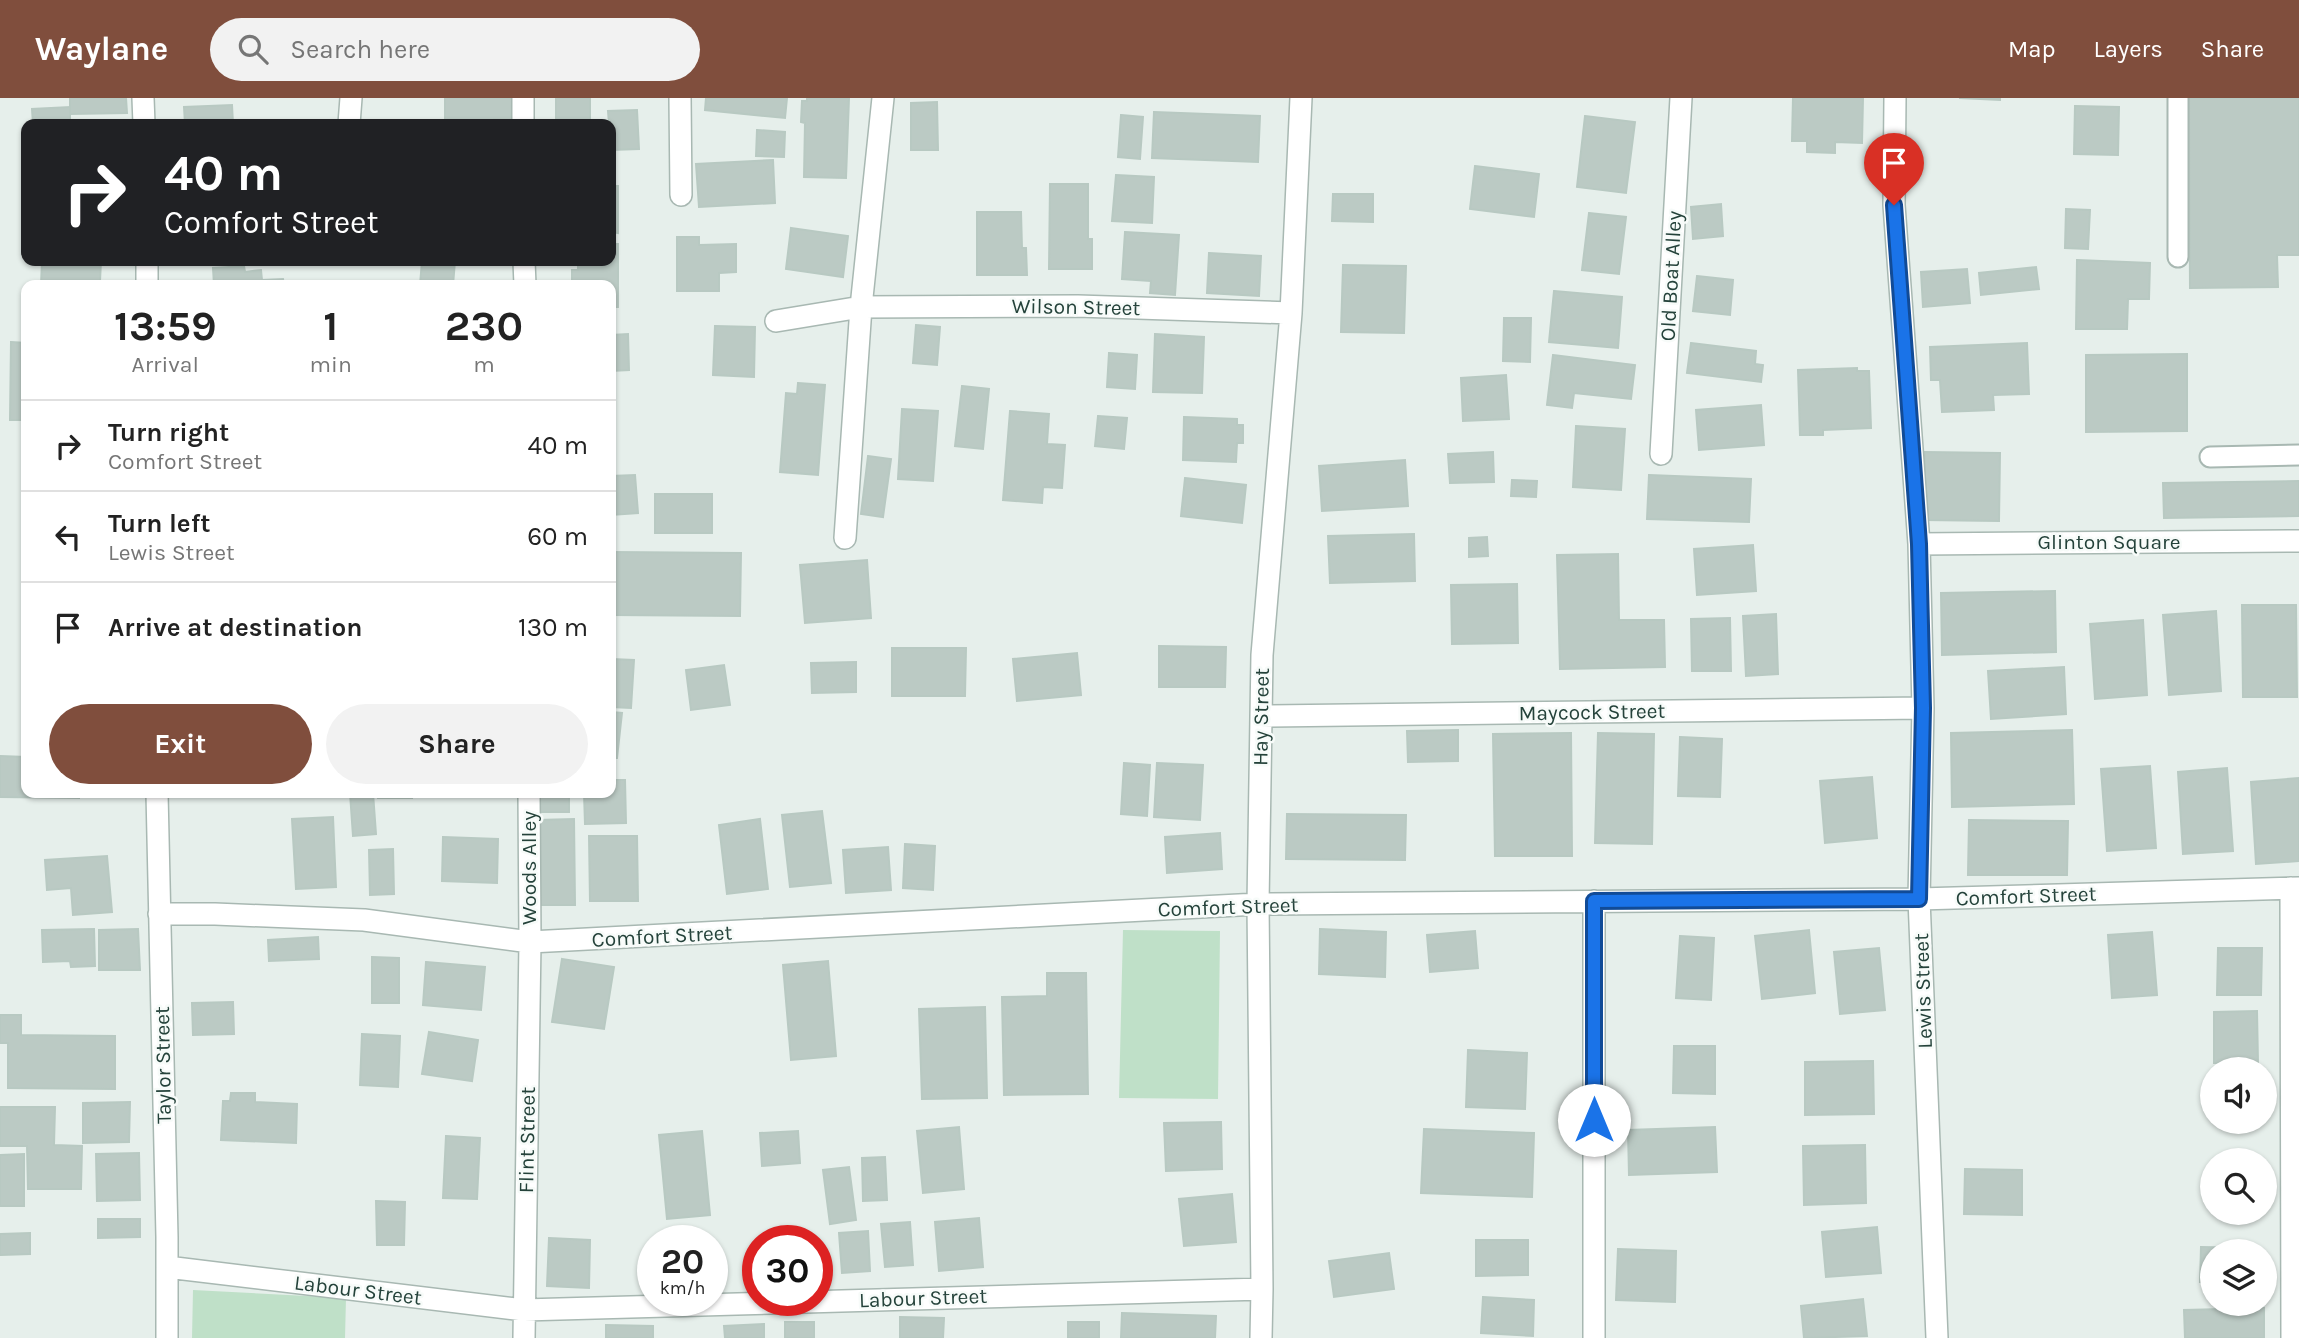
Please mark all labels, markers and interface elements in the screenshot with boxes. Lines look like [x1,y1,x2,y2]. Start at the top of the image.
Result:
search box [210,18,700,81]
text: Waylane [35,30,168,68]
icon: search [234,30,272,68]
text: Search here [290,34,430,65]
text: Map [2008,35,2056,63]
text: Layers [2094,35,2163,63]
text: Share [2201,35,2264,63]
pin [1864,133,1924,205]
icon: arrive [1875,144,1913,182]
text: 40 m [164,145,283,202]
icon: right [49,147,140,238]
text: Comfort Street [164,204,379,241]
street label: Old Boat Alley [1656,210,1686,342]
street label: Wilson Street [1011,294,1141,320]
text: 13:59 [114,301,217,351]
text: 1 [323,301,338,351]
text: 230 [445,301,523,351]
text: Arrival [132,351,199,378]
text: min [310,351,352,378]
text: m [473,351,495,378]
text: Turn right [108,417,229,448]
icon: right [49,427,87,465]
text: 40 m [528,430,588,461]
text: Comfort Street [108,448,262,475]
text: Turn left [108,508,210,539]
icon: left [49,518,87,556]
text: 60 m [527,521,588,552]
street label: Glinton Square [2038,530,2181,554]
text: Lewis Street [108,539,235,566]
icon: arrive [49,609,87,647]
text: Arrive at destination [108,612,362,643]
text: 130 m [518,612,588,643]
street label: Hay Street [1248,668,1274,766]
street label: Maycock Street [1518,699,1666,725]
button: Exit [49,704,312,784]
button: Share [326,704,588,784]
street label: Woods Alley [517,811,541,925]
street label: Comfort Street [1955,882,2097,910]
street label: Comfort Street [1157,893,1299,921]
street label: Comfort Street [591,920,733,952]
street label: Lewis Street [1909,933,1937,1049]
street label: Taylor Street [150,1006,176,1124]
map controls [2200,1057,2277,1316]
button: sound [2200,1057,2277,1134]
position arrow [1557,1083,1631,1157]
street label: Flint Street [514,1087,540,1193]
button: search [2200,1148,2277,1225]
speed limit sign: 30 [742,1225,833,1316]
button: layers [2200,1239,2277,1316]
text: 20 [661,1241,704,1282]
street label: Labour Street [293,1270,423,1310]
text: km/h [660,1277,705,1299]
street label: Labour Street [858,1284,988,1312]

